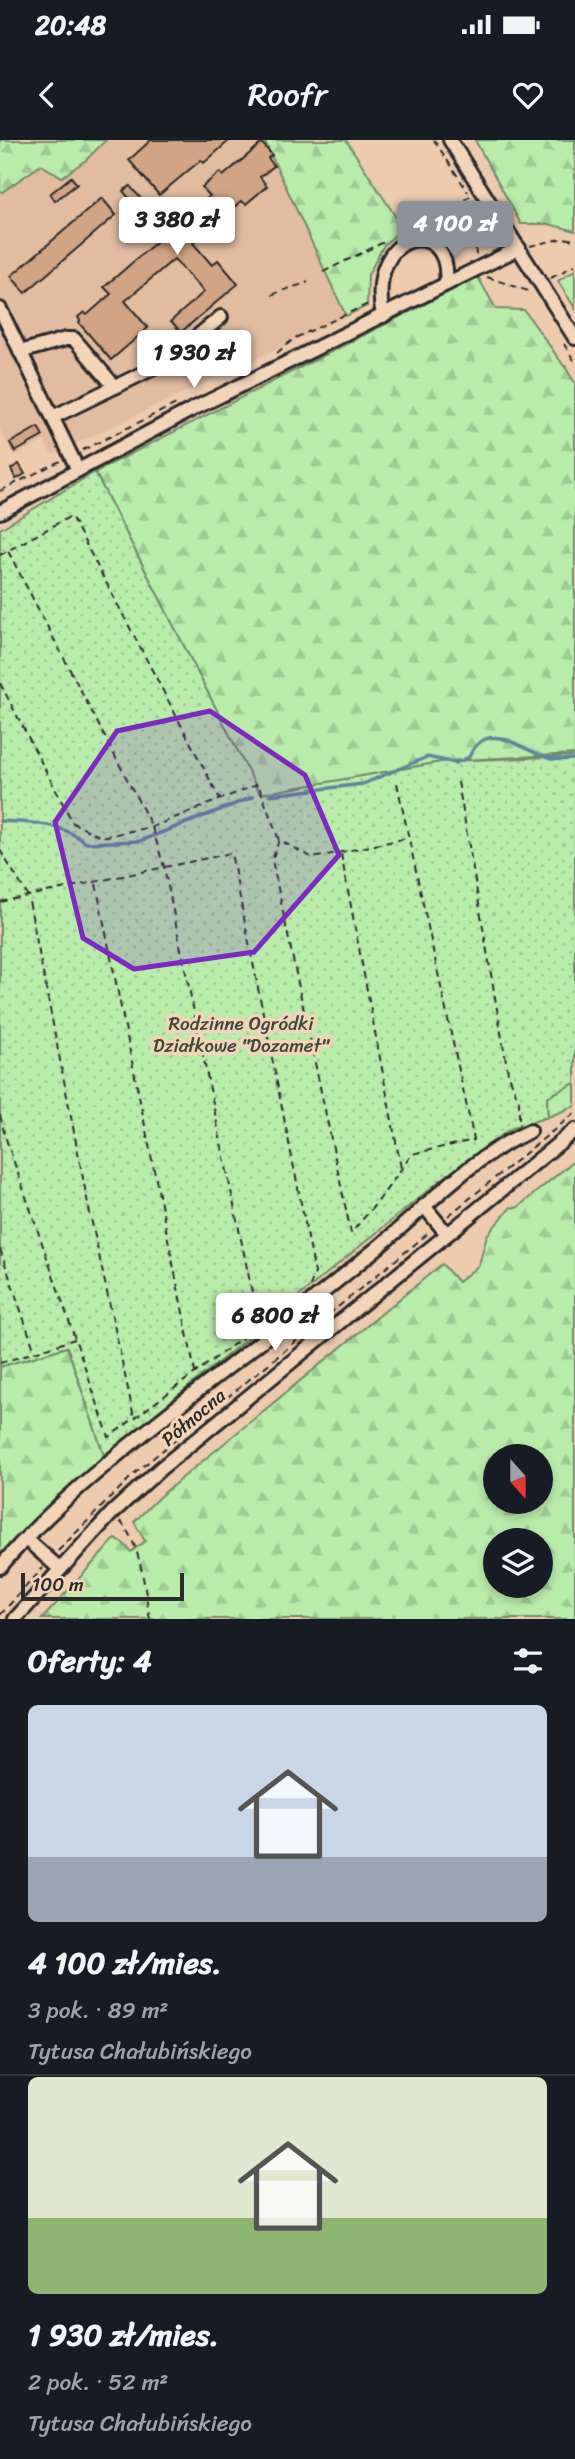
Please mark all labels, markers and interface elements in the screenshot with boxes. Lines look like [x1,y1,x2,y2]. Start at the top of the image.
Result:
text: 20:48 [35,2,106,48]
text: Roofr [248,66,327,123]
icon: back [28,76,66,114]
icon: heart [509,76,547,114]
pin: 3 380 zł [105,198,249,257]
text: 3 380 zł [135,199,219,240]
pin: 4 100 zł [383,201,527,261]
text: 4 100 zł [413,203,497,244]
pin: 1 930 zł [122,330,266,390]
text: 1 930 zł [153,332,235,373]
park label: Rodzinne Ogródki Działkowe "Dozamet" [153,1007,330,1062]
pin: 6 800 zł [203,1294,347,1353]
text: 6 800 zł [232,1295,318,1336]
street label: Północna [153,1380,234,1455]
north arrow [483,1444,553,1514]
map controls [483,1444,553,1598]
button: layers [483,1528,553,1598]
text: 100 m [32,1568,84,1601]
scale bar [21,1570,184,1602]
text: Oferty: 4 [28,1634,152,1688]
icon: filters [509,1642,547,1680]
icon: home [225,1751,351,1877]
text: 4 100 zł/mies. [28,1936,222,1990]
text: 3 pok. · 89 m² [28,1990,168,2031]
text: Tytusa Chałubińskiego [28,2031,252,2072]
icon: home [225,2123,351,2249]
text: 1 930 zł/mies. [28,2308,219,2362]
text: 2 pok. · 52 m² [28,2362,168,2403]
text: Tytusa Chałubińskiego [28,2403,252,2444]

